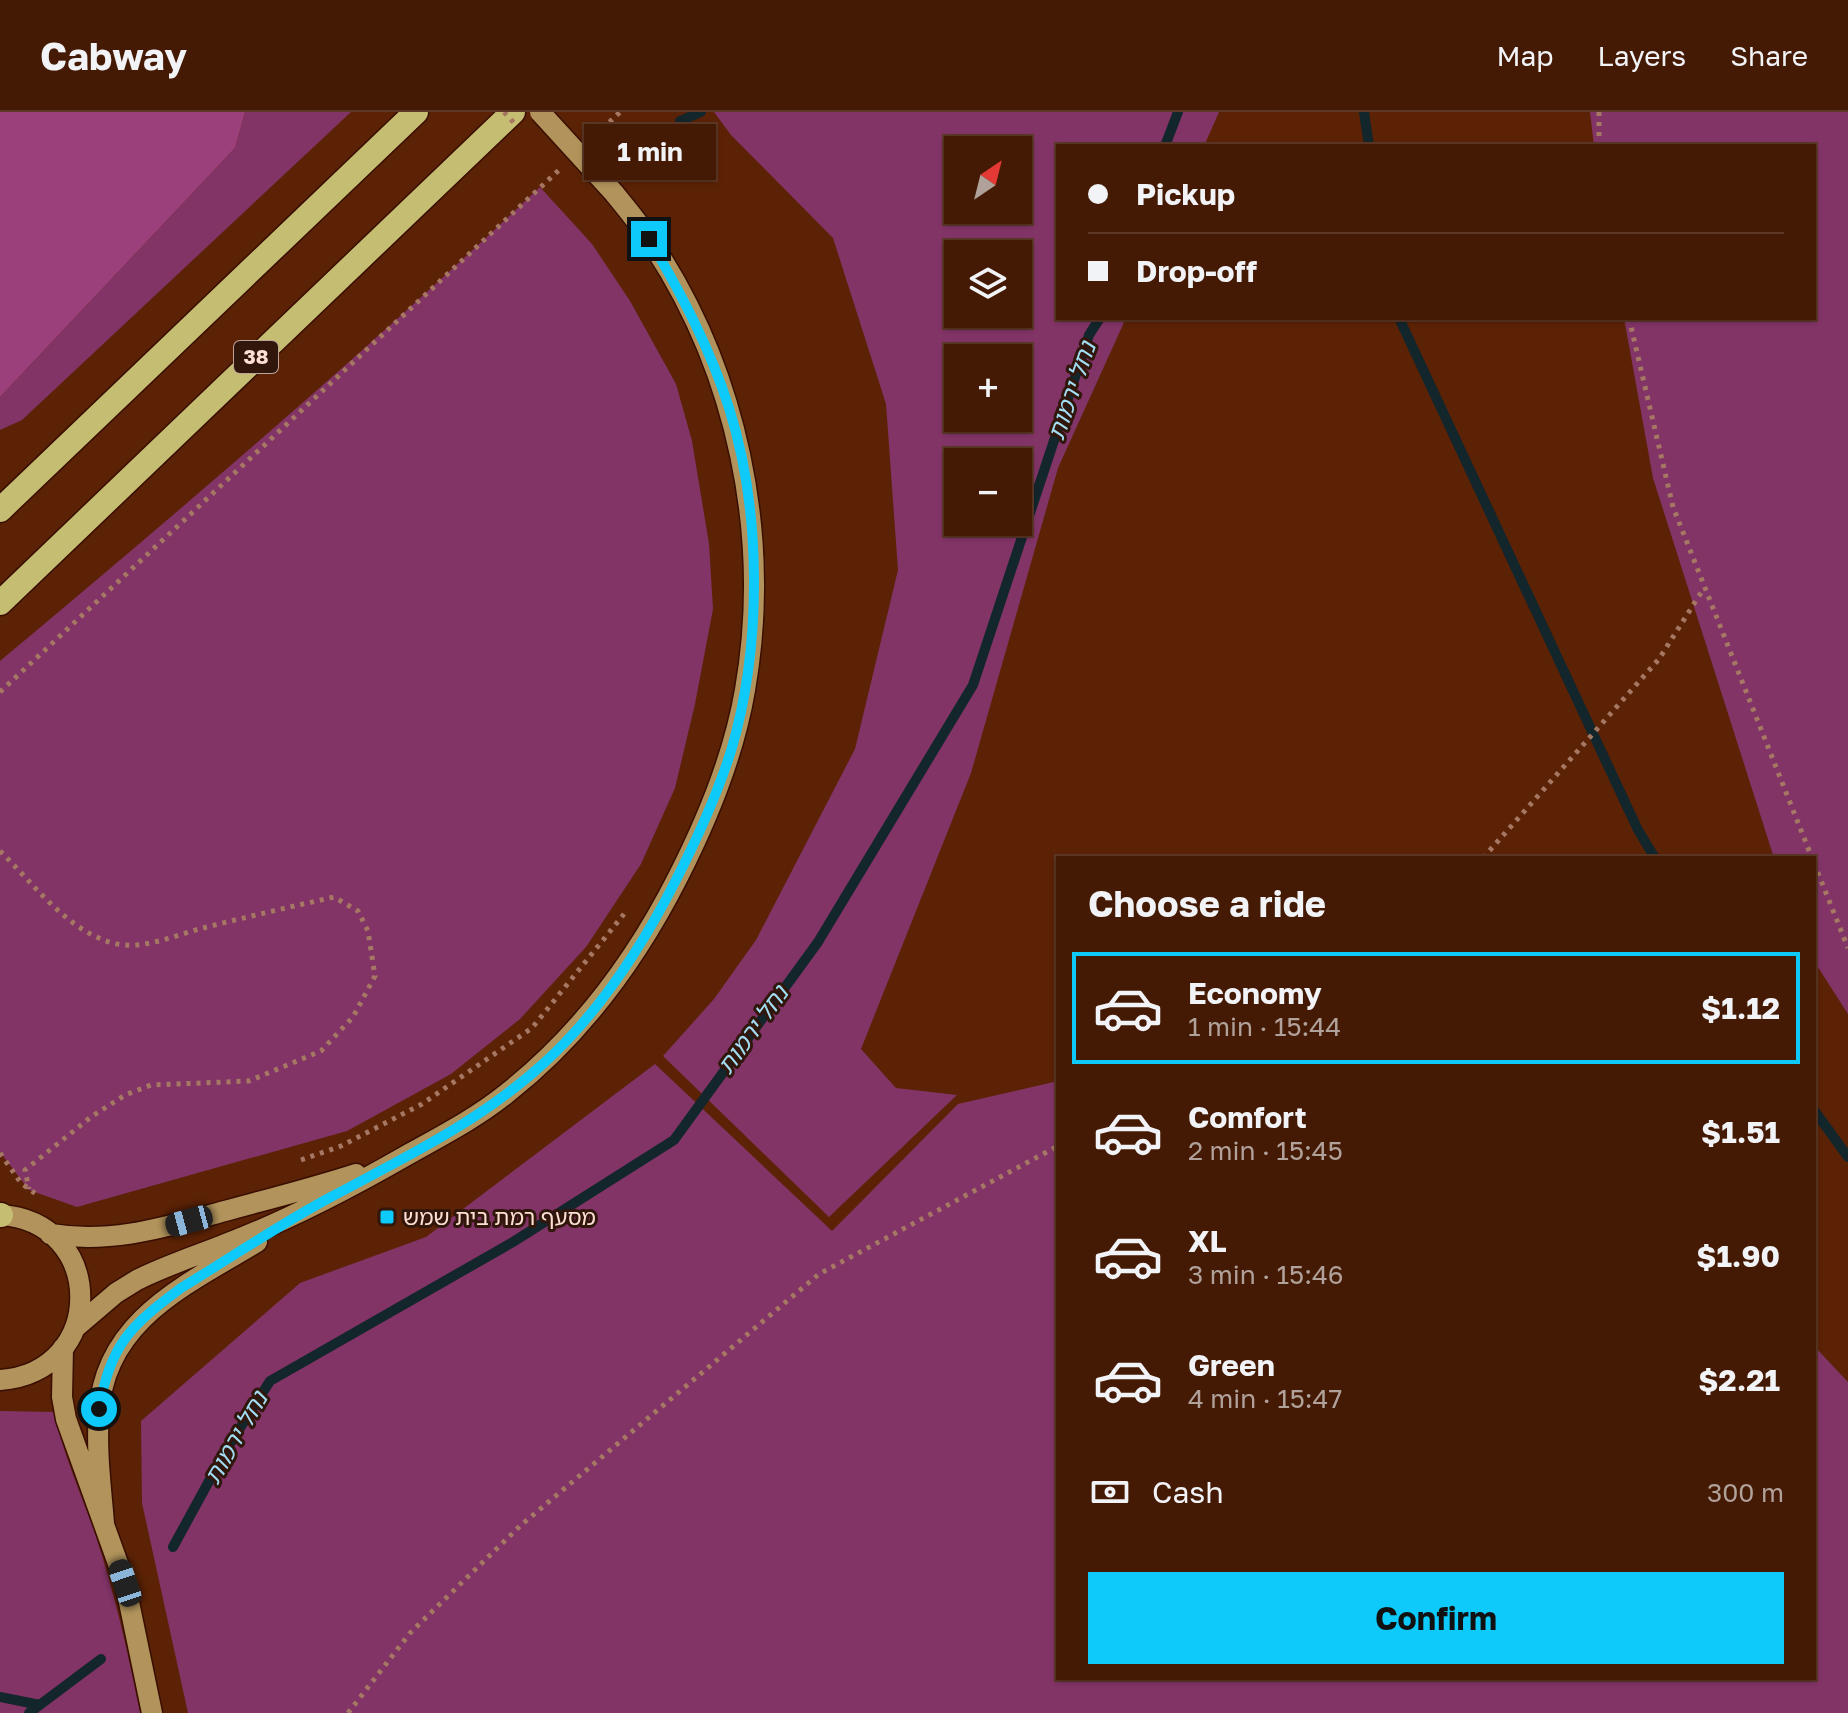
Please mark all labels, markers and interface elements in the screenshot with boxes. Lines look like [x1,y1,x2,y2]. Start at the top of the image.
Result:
text: Cabway [40,33,187,78]
text: Map [1496,39,1554,72]
text: Layers [1598,39,1686,72]
text: Share [1730,39,1808,72]
callout: 1 min [583,123,715,179]
text: 1 min [617,136,683,167]
north arrow [944,136,1032,224]
map controls [944,136,1032,536]
text: Pickup [1136,176,1235,212]
route end [631,221,667,257]
button: layers [944,240,1032,328]
text: Drop-off [1136,253,1257,289]
water label: נחל ירמות [1040,336,1102,443]
road number: 38 [234,341,278,373]
button: + [944,344,1032,432]
button: − [944,448,1032,536]
text: Choose a ride [1088,882,1326,925]
icon: car [1092,972,1164,1044]
text: Economy [1188,975,1322,1011]
water label: נחל ירמות [710,978,795,1079]
text: $1.12 [1701,990,1780,1026]
text: 1 min · 15:44 [1188,1011,1341,1042]
icon: car [1092,1096,1164,1168]
text: Comfort [1188,1099,1307,1135]
text: $1.51 [1701,1114,1780,1150]
text: 2 min · 15:45 [1188,1135,1343,1166]
car [163,1203,215,1239]
place label: מסעף רמת בית שמש [403,1203,596,1230]
marker: מסעף רמת בית שמש [378,1208,396,1226]
icon: car [1092,1220,1164,1292]
text: XL [1188,1223,1227,1259]
text: $1.90 [1696,1238,1780,1274]
text: 3 min · 15:46 [1188,1259,1344,1290]
icon: car [1092,1344,1164,1416]
text: Green [1188,1347,1275,1383]
text: $2.21 [1698,1362,1780,1398]
text: 4 min · 15:47 [1188,1383,1342,1414]
water label: נחל ירמות [197,1384,274,1489]
route start [81,1391,117,1427]
icon: cash [1088,1470,1132,1514]
text: Cash [1152,1474,1224,1510]
text: 300 m [1707,1477,1784,1508]
car [106,1556,144,1610]
button: Confirm [1088,1572,1784,1664]

